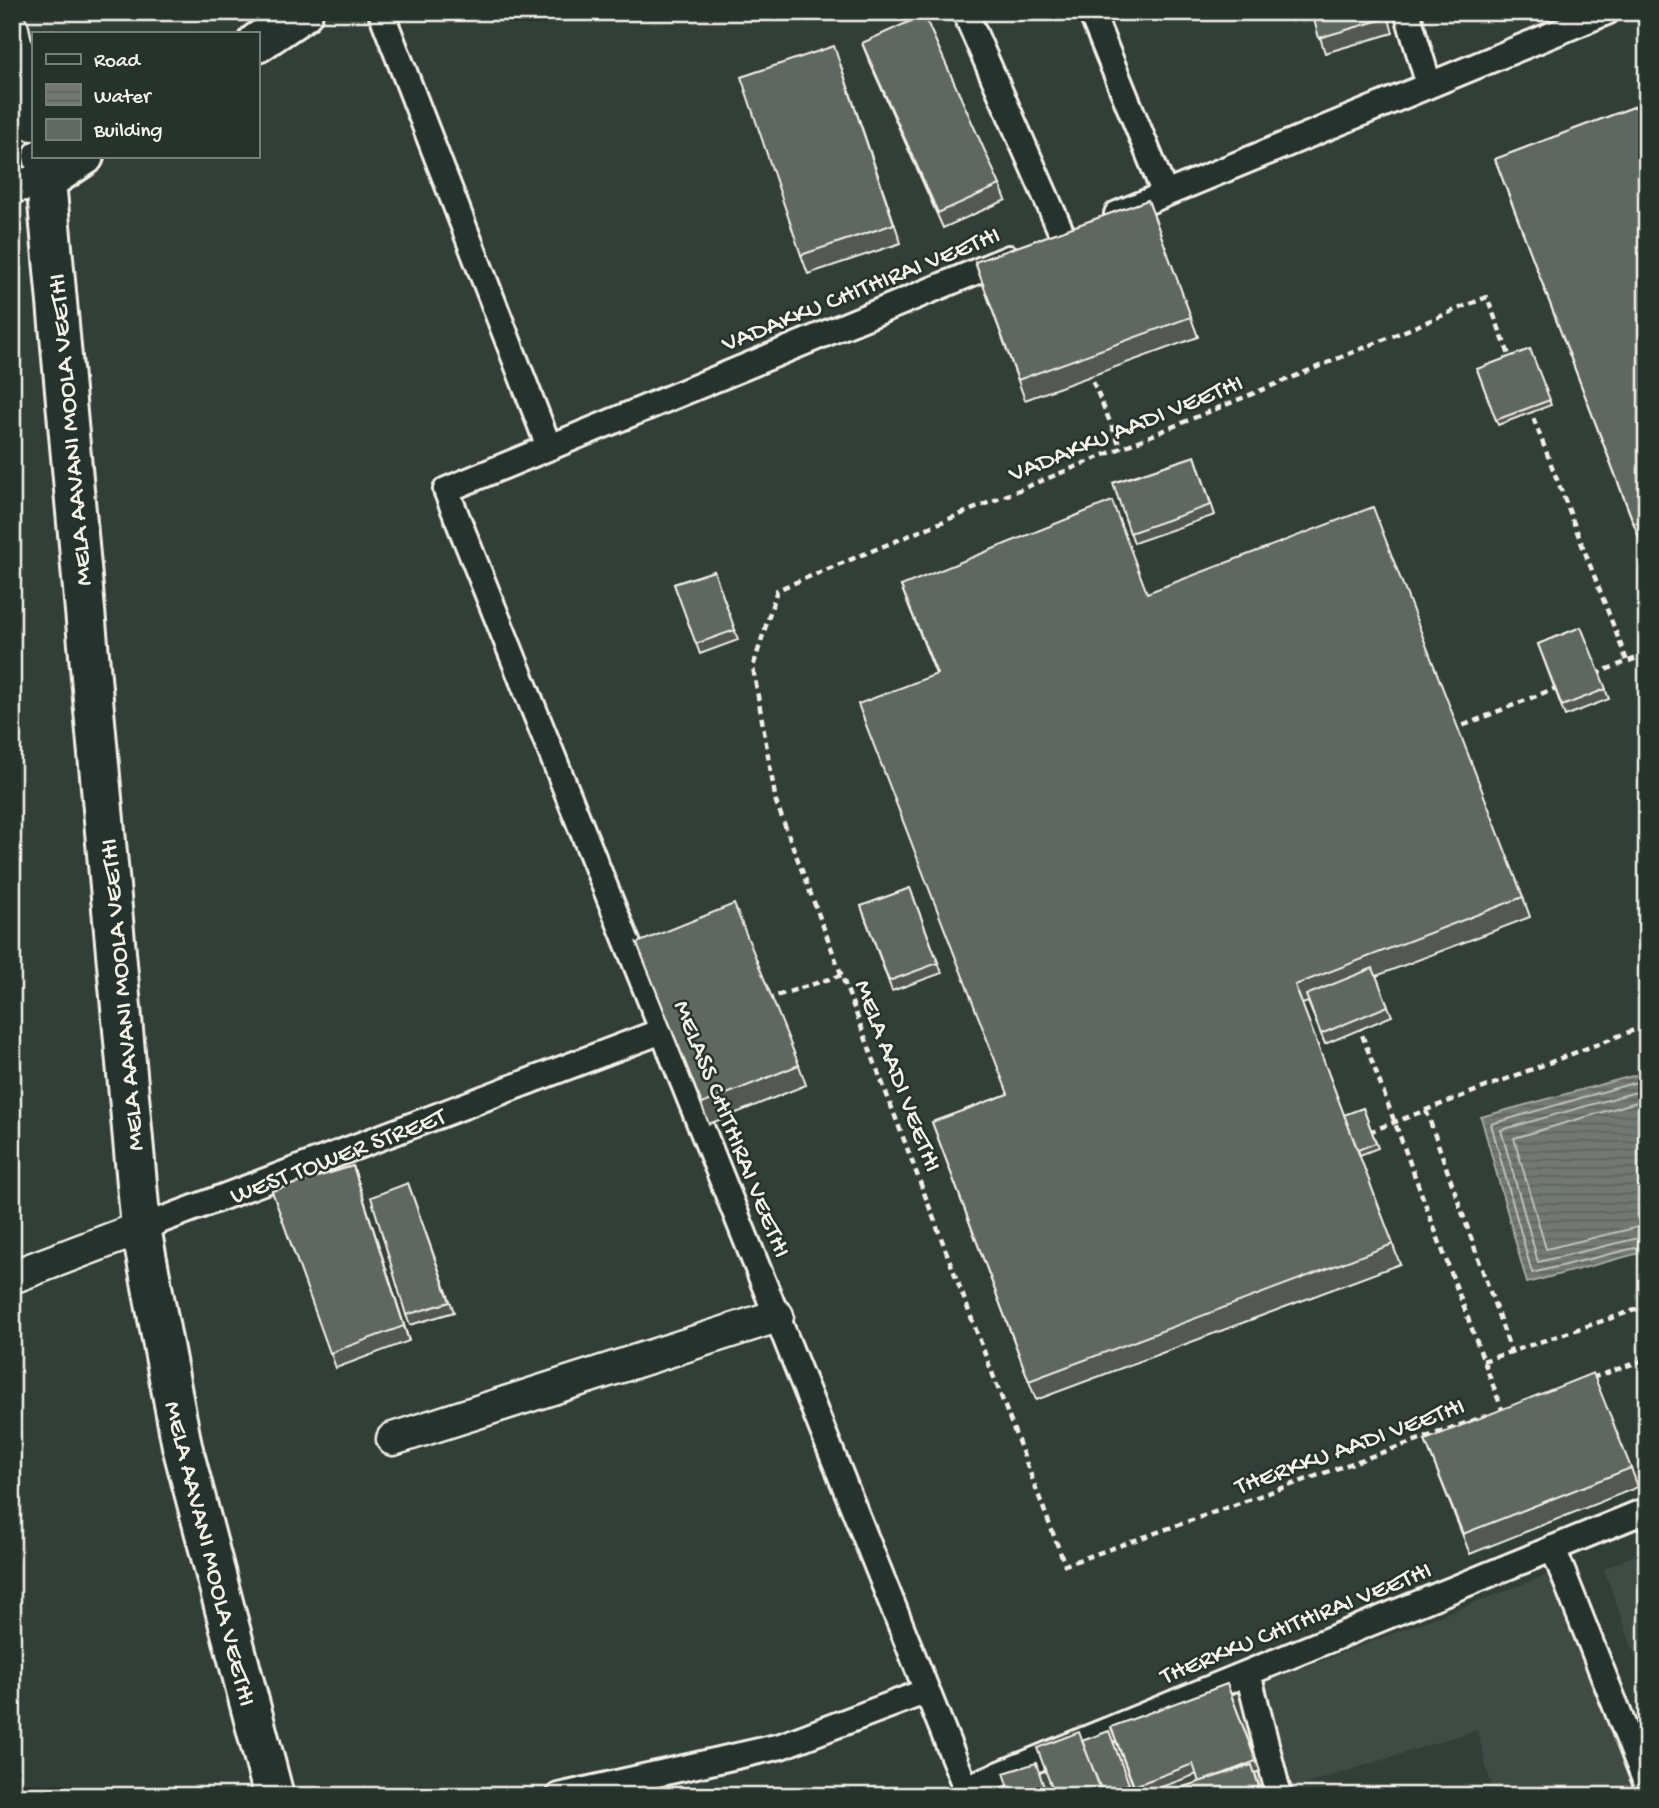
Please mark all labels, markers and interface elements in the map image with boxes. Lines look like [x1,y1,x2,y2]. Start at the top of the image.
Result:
legend [32,32,259,158]
text: Road [94,50,142,75]
text: Water [94,86,152,111]
text: Building [93,120,163,145]
street label: VADAKKU CHITHIRAI VEETHI [717,221,1005,362]
street label: MELA AAVANI MOOLA VEETHI [43,272,102,587]
street label: VADAKKU AADI VEETHI [1004,369,1248,492]
street label: MELA AAVANI MOOLA VEETHI [95,837,154,1152]
street label: MELA AADI VEETHI [845,976,947,1177]
street label: MELASS CHITHIRAI VEETHI [664,996,796,1263]
street label: WEST TOWER STREET [226,1102,452,1214]
street label: THERKKU AADI VEETHI [1229,1392,1470,1505]
street label: MELA AAVANI MOOLA VEETHI [155,1398,261,1710]
street label: THERKKU CHITHIRAI VEETHI [1155,1556,1437,1695]

